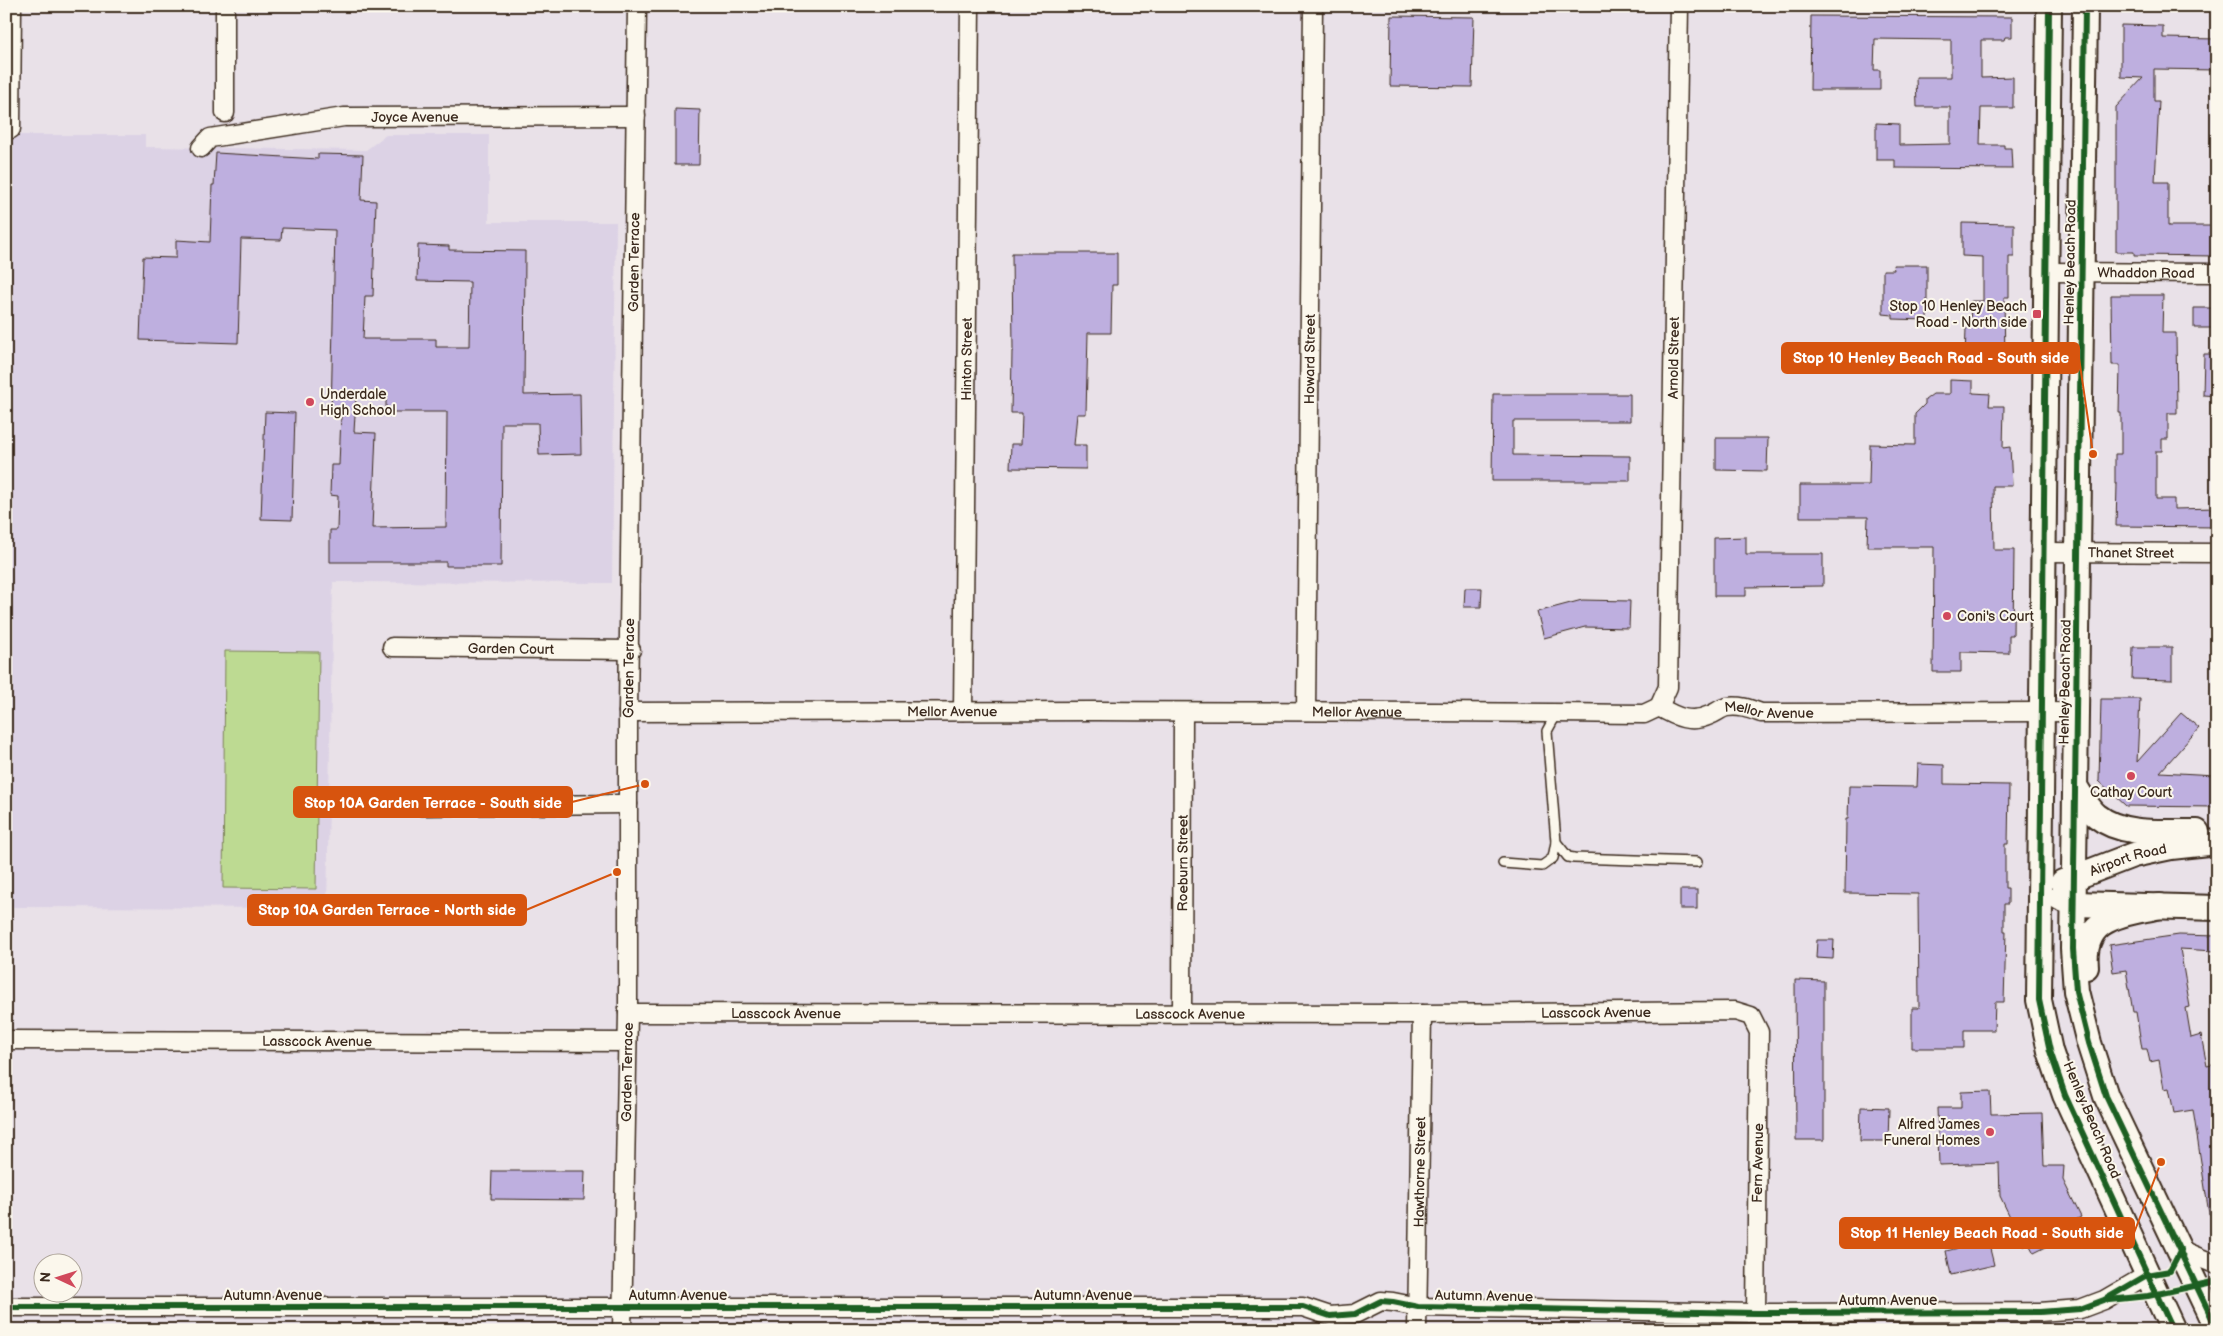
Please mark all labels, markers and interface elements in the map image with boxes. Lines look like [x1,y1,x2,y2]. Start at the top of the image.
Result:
street label: Joyce Avenue [371,108,459,125]
street label: Henley Beach Road [2060,199,2080,325]
street label: Garden Terrace [625,212,643,312]
street label: Whaddon Road [2097,264,2195,281]
place label: Stop 10 Henley Beach Road - North side [1890,298,2027,331]
marker: Stop 10 Henley Beach Road - North side [2031,308,2043,320]
street label: Howard Street [1301,313,1318,404]
street label: Arnold Street [1664,316,1682,399]
street label: Hinton Street [958,317,975,401]
callout: Stop 10 Henley Beach Road - South side [1782,343,2079,373]
text: Stop 10 Henley Beach Road - South side [1793,349,2069,368]
place label: Underdale High School [320,386,396,419]
marker: Underdale High School [304,396,316,408]
street label: Thanet Street [2088,544,2175,561]
place label: Coni's Court [1957,608,2035,625]
marker: Coni's Court [1941,610,1953,622]
street label: Garden Terrace [620,618,638,718]
street label: Henley Beach Road [2055,619,2075,745]
street label: Garden Court [468,639,555,658]
street label: Mellor Avenue [1724,698,1814,722]
street label: Mellor Avenue [907,703,997,720]
street label: Mellor Avenue [1312,703,1402,720]
marker: Cathay Court [2125,770,2137,782]
place label: Cathay Court [2090,784,2173,801]
callout: Stop 10A Garden Terrace - South side [294,787,572,817]
text: Stop 10A Garden Terrace - South side [304,794,562,813]
street label: Roeburn Street [1174,814,1191,911]
street label: Airport Road [2087,840,2168,880]
callout: Stop 10A Garden Terrace - North side [248,895,526,925]
text: Stop 10A Garden Terrace - North side [258,901,516,920]
street label: Lasscock Avenue [1541,1003,1651,1021]
street label: Lasscock Avenue [731,1005,841,1022]
street label: Lasscock Avenue [1135,1005,1245,1022]
street label: Garden Terrace [617,1022,636,1122]
street label: Lasscock Avenue [262,1032,372,1050]
street label: Henley Beach Road [2060,1059,2124,1181]
street label: Hawthorne Street [1410,1116,1429,1228]
place label: Alfred James Funeral Homes [1883,1116,1980,1149]
street label: Fern Avenue [1749,1123,1767,1203]
marker: Alfred James Funeral Homes [1984,1126,1996,1138]
callout: Stop 11 Henley Beach Road - South side [1840,1218,2134,1248]
text: Stop 11 Henley Beach Road - South side [1850,1224,2124,1243]
north arrow [32,1254,82,1304]
text: N [37,1271,54,1283]
street label: Autumn Avenue [224,1287,322,1304]
street label: Autumn Avenue [629,1287,727,1304]
street label: Autumn Avenue [1034,1287,1132,1304]
street label: Autumn Avenue [1435,1287,1533,1305]
street label: Autumn Avenue [1839,1292,1937,1309]

